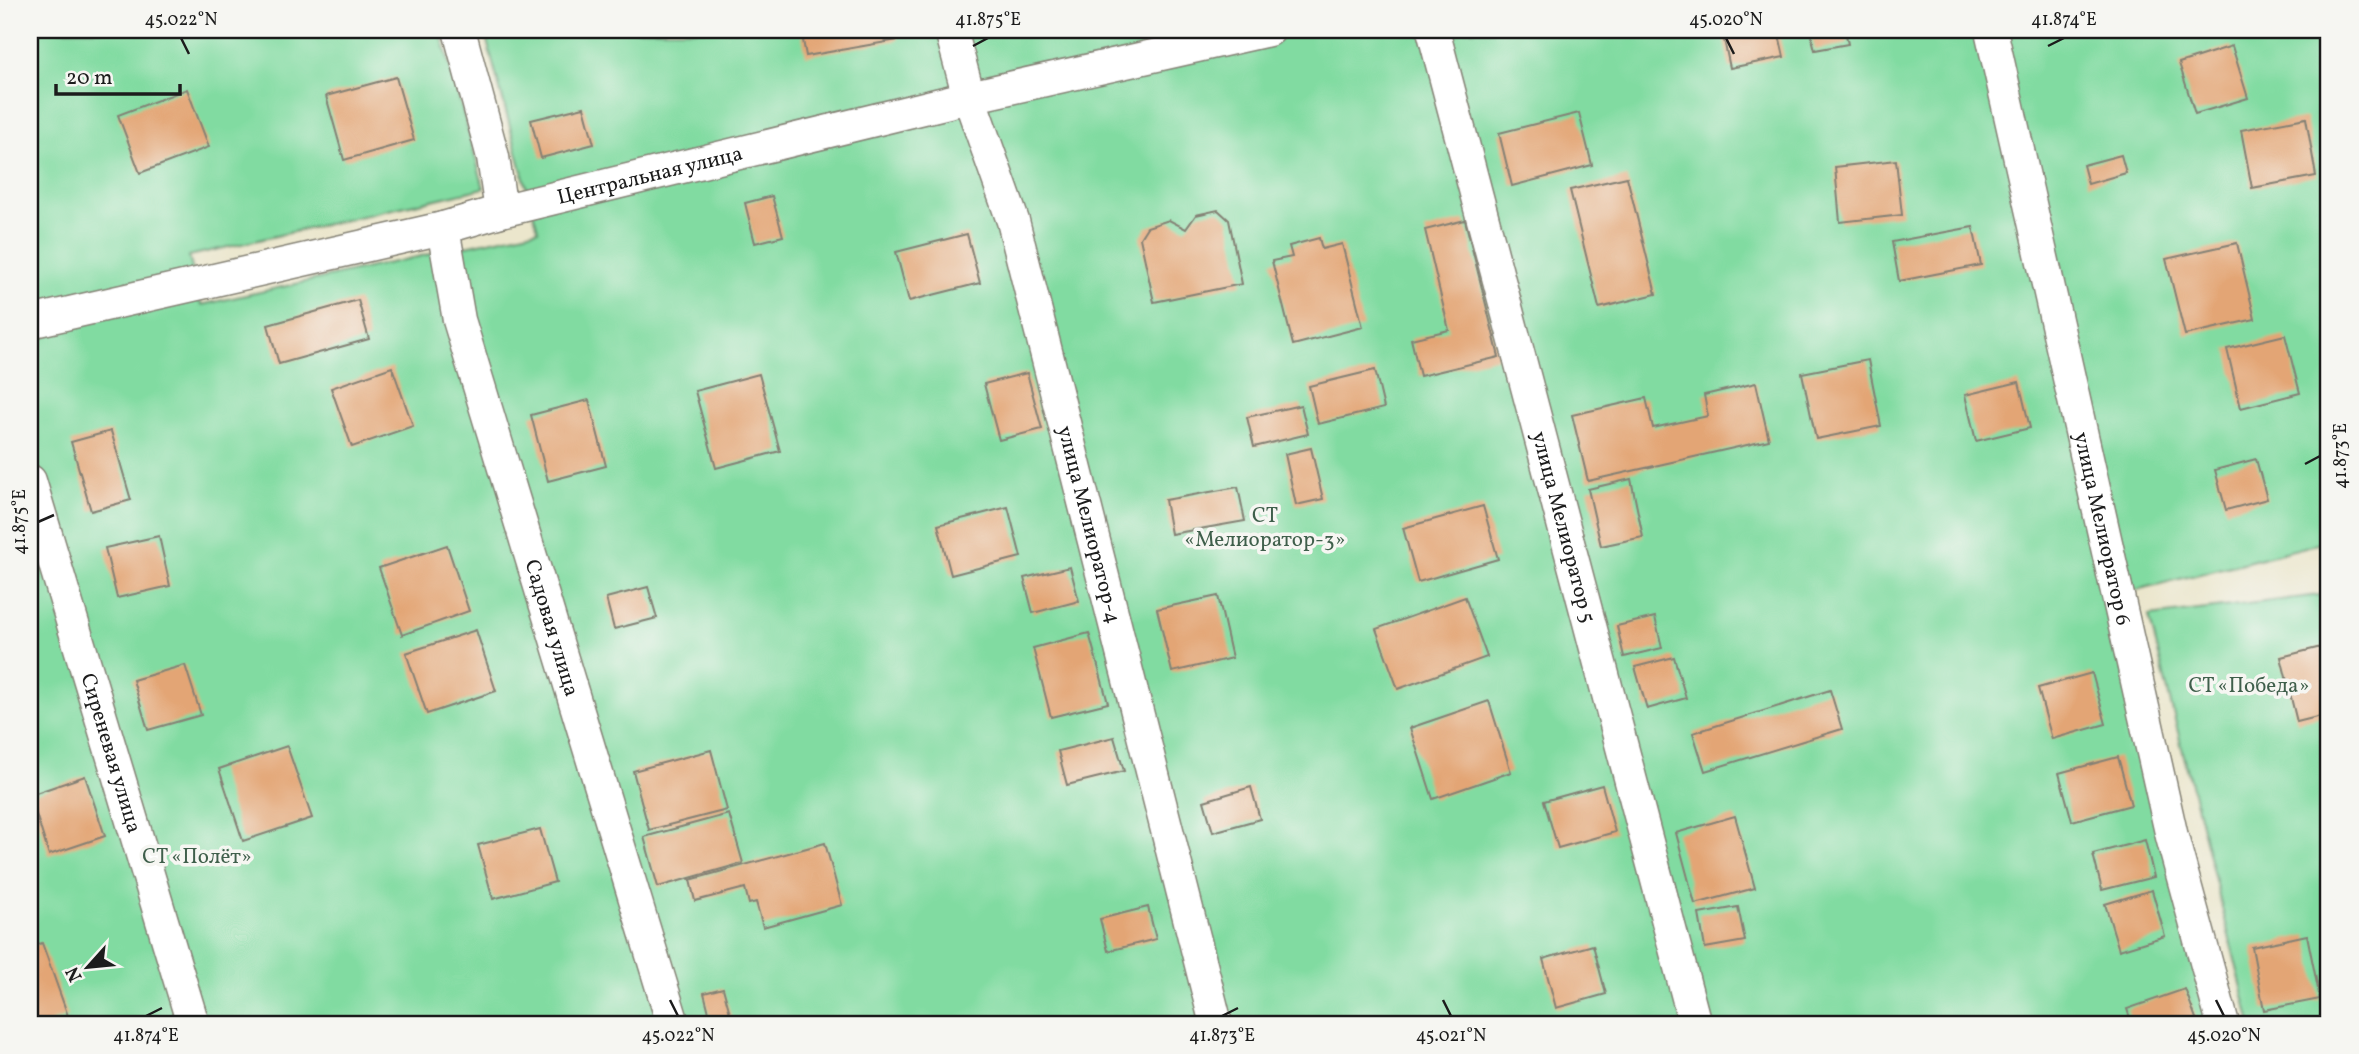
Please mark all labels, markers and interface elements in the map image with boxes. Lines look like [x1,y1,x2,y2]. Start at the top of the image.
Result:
text: 45.022°N [145,8,218,33]
text: 41.875°E [955,8,1021,33]
text: 45.020°N [1689,8,1763,33]
text: 41.874°E [2031,8,2097,33]
scale bar [56,52,180,96]
text: 20 m [66,64,112,93]
street label: Центральная улица [554,140,746,213]
street label: улица Мелиоратор-4 [1049,423,1127,627]
text: 41.873°E [2329,423,2354,489]
street label: улица Мелиоратор 5 [1523,429,1602,626]
street label: улица Мелиоратор 6 [2066,429,2137,628]
text: 41.875°E [8,489,33,555]
park label: СТ «Мелиоратор-3» [1185,502,1345,555]
street label: Садовая улица [517,556,586,700]
street label: Сиреневая улица [73,670,148,837]
park label: СТ «Победа» [2189,672,2309,701]
park label: СТ «Полёт» [142,843,252,872]
north arrow [52,932,122,1002]
text: N [60,962,89,986]
text: 41.874°E [113,1024,179,1049]
text: 45.022°N [642,1024,715,1049]
text: 41.873°E [1189,1024,1255,1049]
text: 45.021°N [1416,1024,1486,1049]
text: 45.020°N [2187,1024,2261,1049]

